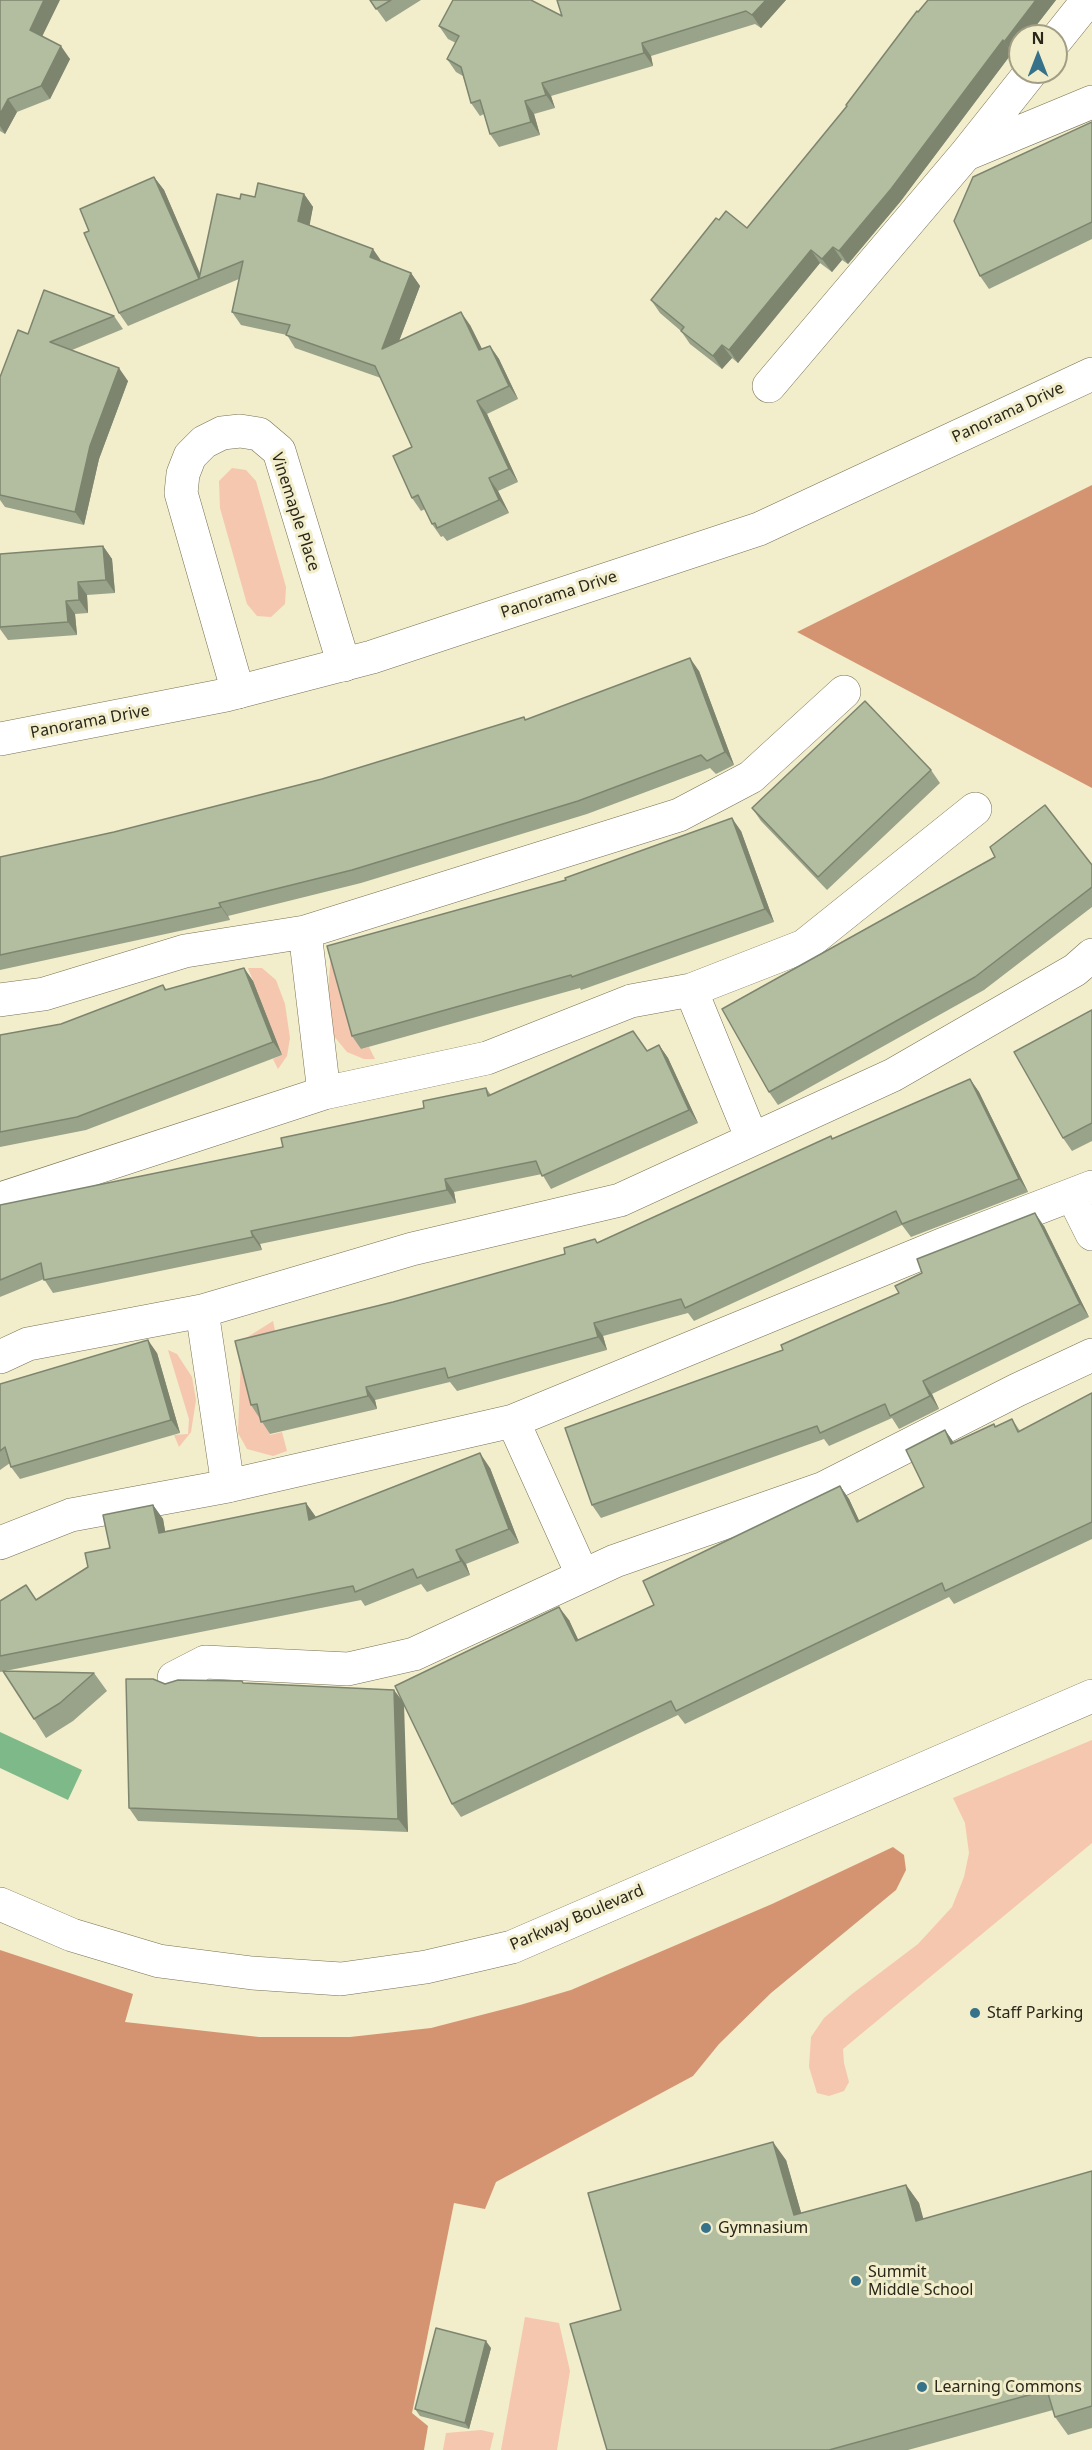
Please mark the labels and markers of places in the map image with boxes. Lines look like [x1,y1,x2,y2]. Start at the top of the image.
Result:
place label: Staff Parking [987,2003,1083,2023]
marker: Staff Parking [968,2006,982,2020]
place label: Gymnasium [718,2218,808,2238]
marker: Gymnasium [699,2221,713,2235]
place label: Summit Middle School [868,2262,973,2300]
marker: Summit Middle School [849,2274,863,2288]
place label: Learning Commons [934,2377,1082,2397]
marker: Learning Commons [915,2380,929,2394]

